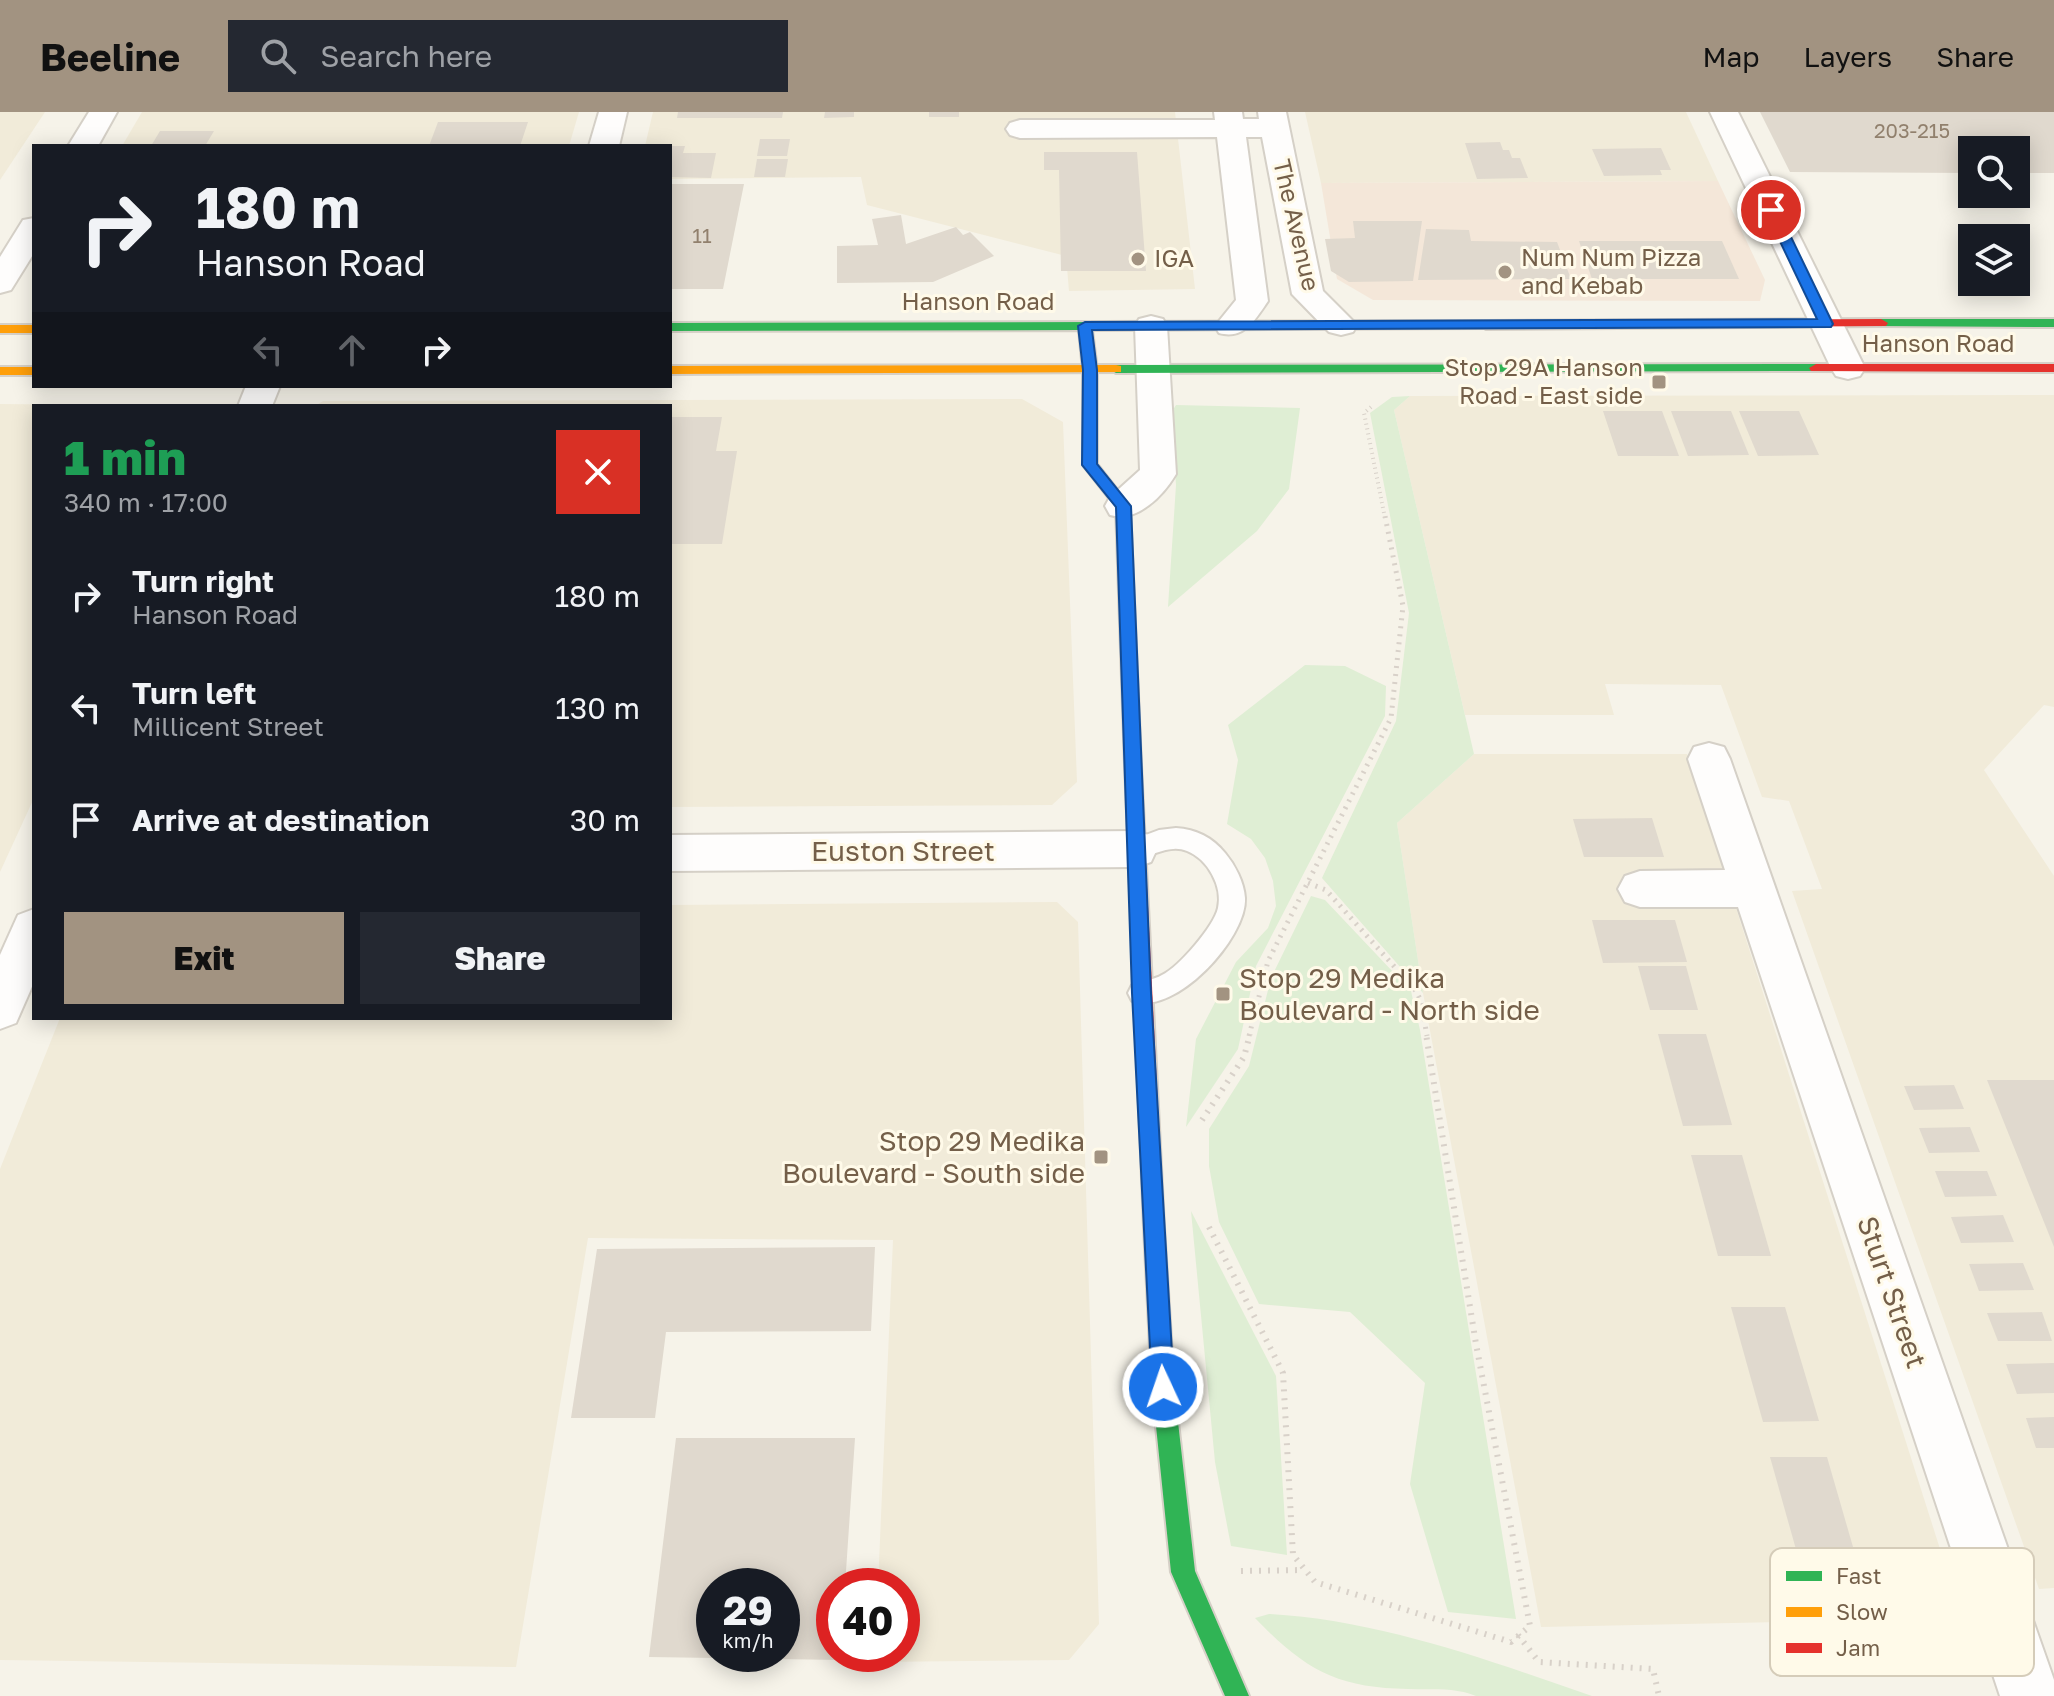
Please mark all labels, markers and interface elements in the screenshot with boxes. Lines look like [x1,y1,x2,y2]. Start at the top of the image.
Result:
search box [228,20,788,92]
text: Beeline [40,34,180,79]
icon: search [256,34,300,78]
text: Search here [320,38,492,74]
text: Map [1702,40,1760,73]
text: Layers [1804,40,1892,73]
text: Share [1936,40,2014,73]
house number: 203-215 [1874,118,1950,142]
map controls [1958,136,2030,296]
button: search [1958,136,2030,208]
street label: The Avenue [1268,156,1327,293]
text: 180 m [196,173,360,240]
icon: right [64,176,168,280]
pin [1737,176,1805,244]
icon: arrive [1749,188,1793,232]
house number: 11 [692,223,712,247]
button: layers [1958,224,2030,296]
text: Hanson Road [196,241,426,284]
place label: Num Num Pizza and Kebab [1521,242,1701,299]
place label: IGA [1154,243,1194,272]
marker: IGA [1129,250,1147,268]
marker: Num Num Pizza and Kebab [1496,263,1514,281]
street label: Hanson Road [901,286,1055,315]
icon: left [246,328,290,372]
icon: ahead [330,328,374,372]
icon: right [414,328,458,372]
street label: Hanson Road [1861,328,2015,357]
place label: Stop 29A Hanson Road - East side [1444,352,1643,409]
marker: Stop 29A Hanson Road - East side [1650,373,1668,391]
text: 1 min [64,428,186,486]
button: close [556,430,640,514]
text: 340 m · 17:00 [64,487,228,518]
text: Turn right [132,563,274,599]
icon: right [64,574,108,618]
text: 180 m [555,578,640,614]
text: Hanson Road [132,599,298,630]
text: Turn left [132,675,257,711]
icon: left [64,686,108,730]
text: 130 m [555,690,640,726]
text: Millicent Street [132,711,324,742]
icon: arrive [64,798,108,842]
text: Arrive at destination [132,802,429,838]
text: 30 m [570,802,640,838]
street label: Euston Street [811,834,995,867]
button: Exit [64,912,344,1004]
button: Share [360,912,640,1004]
place label: Stop 29 Medika Boulevard - North side [1239,961,1540,1026]
marker: Stop 29 Medika Boulevard - North side [1214,985,1232,1003]
place label: Stop 29 Medika Boulevard - South side [782,1124,1085,1189]
marker: Stop 29 Medika Boulevard - South side [1092,1148,1110,1166]
street label: Sturt Street [1851,1212,1934,1372]
position arrow [1121,1345,1205,1429]
legend [1770,1548,2034,1676]
text: Fast [1836,1562,1882,1589]
speed limit sign: 40 [816,1568,920,1672]
text: 29 [723,1586,773,1634]
text: Slow [1836,1598,1888,1625]
text: km/h [723,1628,773,1652]
text: Jam [1836,1634,1880,1661]

